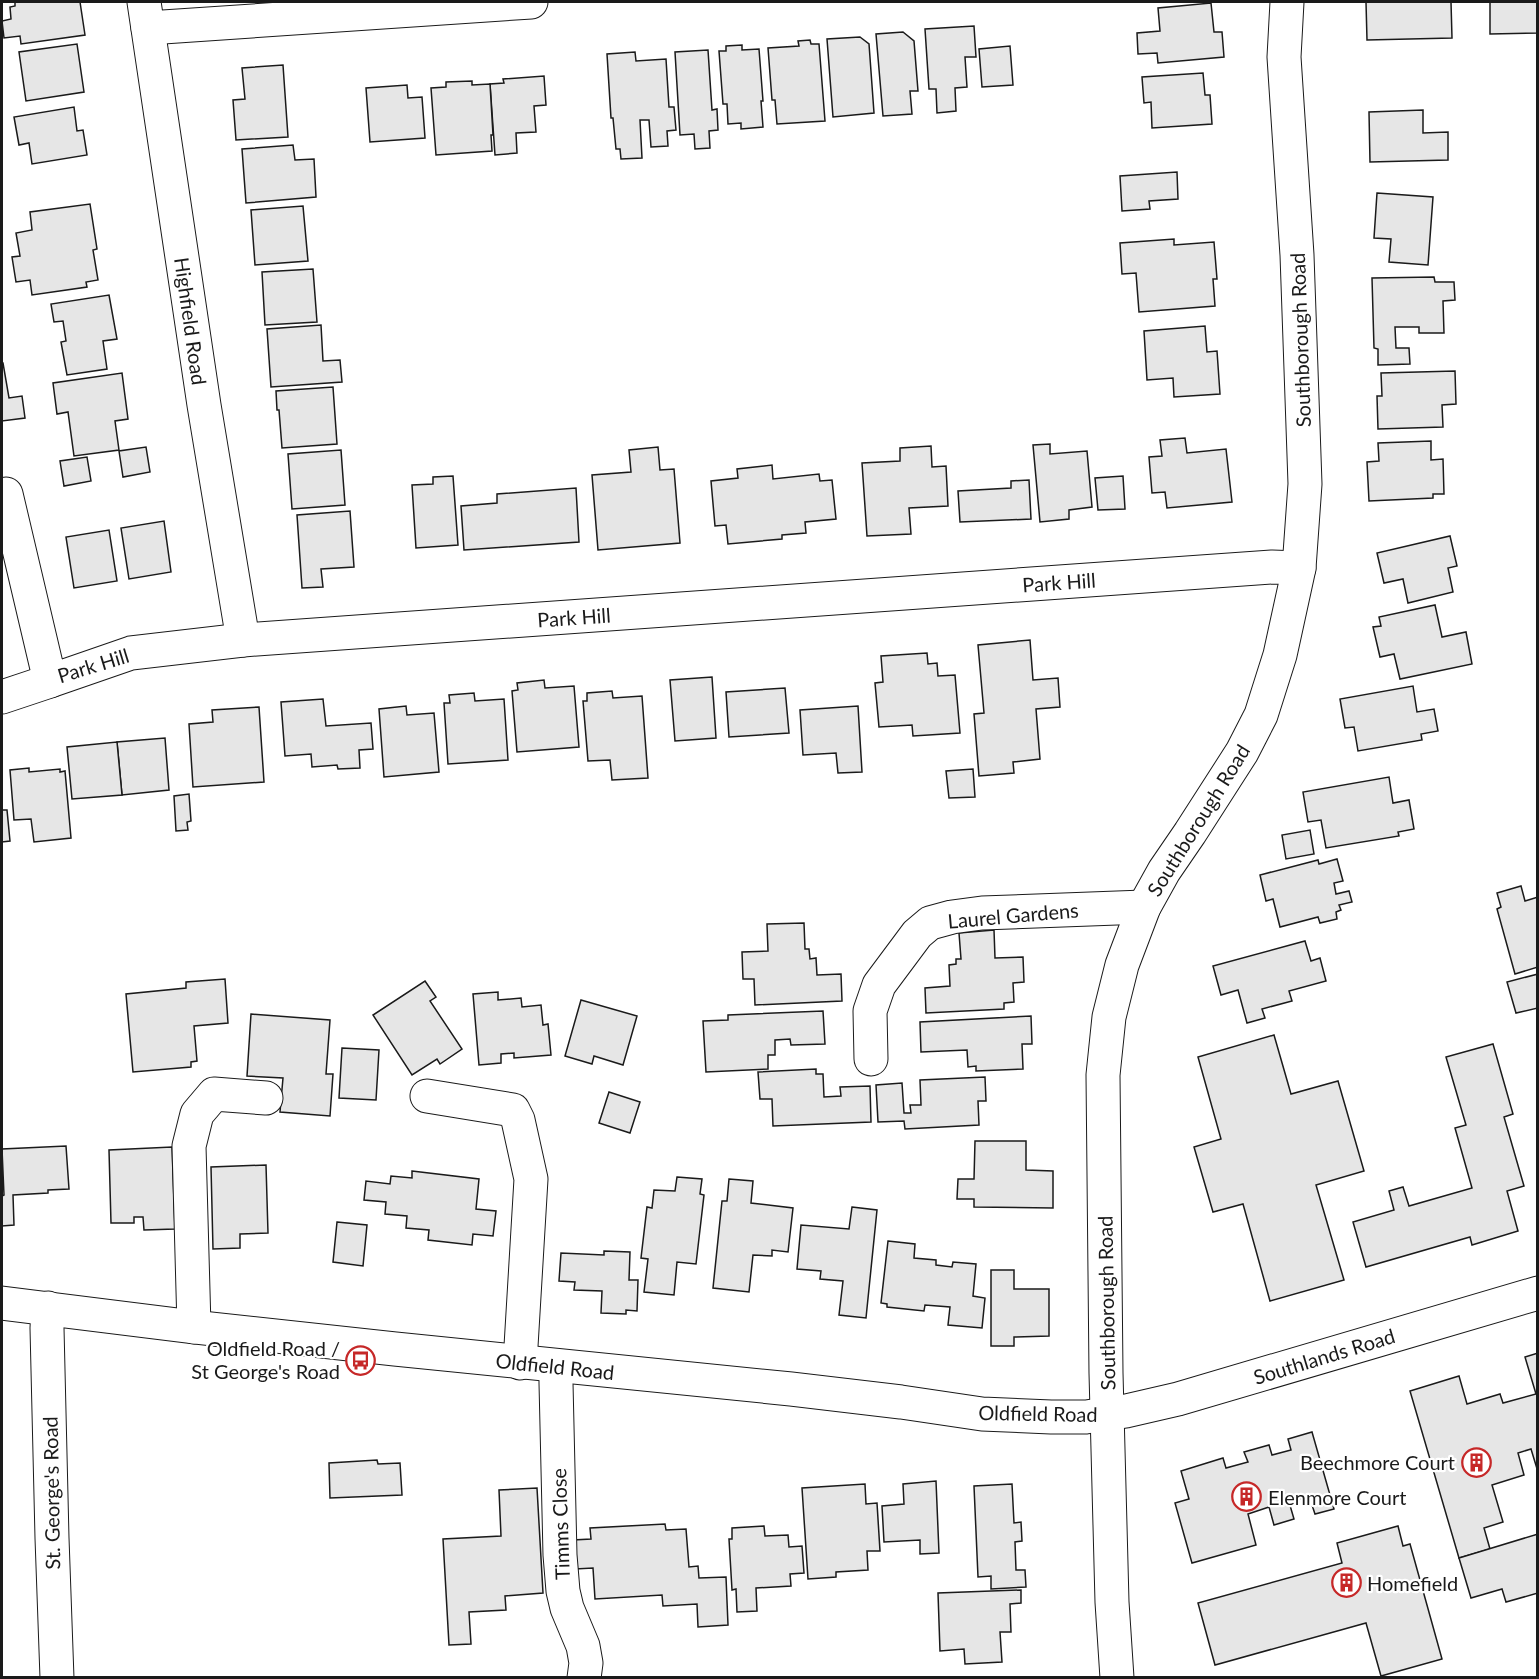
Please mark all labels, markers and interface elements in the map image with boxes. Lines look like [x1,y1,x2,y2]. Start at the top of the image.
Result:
street label: Southborough Road [1285,252,1315,428]
street label: Highfield Road [170,256,212,386]
street label: Park Hill [1021,567,1097,597]
street label: Park Hill [536,602,612,632]
street label: Park Hill [54,643,132,687]
street label: Southborough Road [1142,740,1254,900]
street label: Laurel Gardens [946,897,1080,933]
street label: Southborough Road [1092,1216,1120,1390]
street label: Southlands Road [1250,1323,1398,1389]
place label: Oldfield Road / St George's Road [191,1336,340,1383]
bus stop icon: Oldfield Road / St George's Road [345,1344,377,1376]
street label: Oldfield Road [494,1348,616,1384]
street label: Oldfield Road [978,1400,1098,1426]
street label: St. George's Road [38,1416,64,1570]
building icon: Beechmore Court [1460,1446,1492,1478]
place label: Beechmore Court [1300,1450,1455,1474]
street label: Timms Close [546,1468,574,1580]
building icon: Elenmore Court [1231,1481,1263,1513]
place label: Elenmore Court [1268,1485,1406,1509]
building icon: Homefield [1330,1567,1362,1599]
place label: Homefield [1367,1571,1458,1595]

